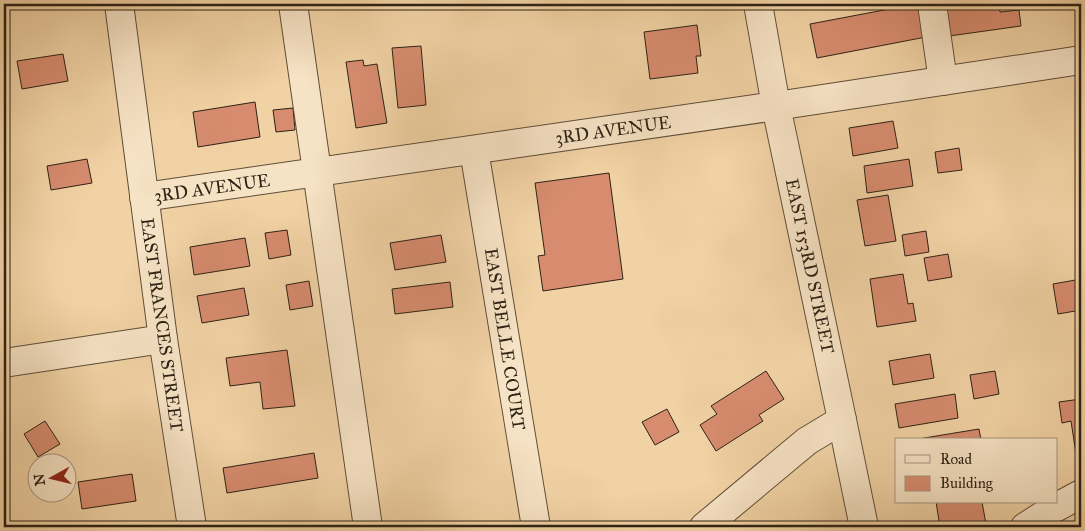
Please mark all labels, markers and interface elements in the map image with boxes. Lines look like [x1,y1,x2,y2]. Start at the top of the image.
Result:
street label: 3RD AVENUE [554,111,672,149]
street label: 3RD AVENUE [153,169,271,207]
street label: EAST 153RD STREET [781,176,839,356]
street label: EAST FRANCES STREET [136,216,188,434]
street label: EAST BELLE COURT [480,246,530,432]
legend [895,438,1058,504]
text: Road [940,450,972,468]
north arrow [28,454,78,504]
text: N [30,473,49,487]
text: Building [940,474,994,492]

